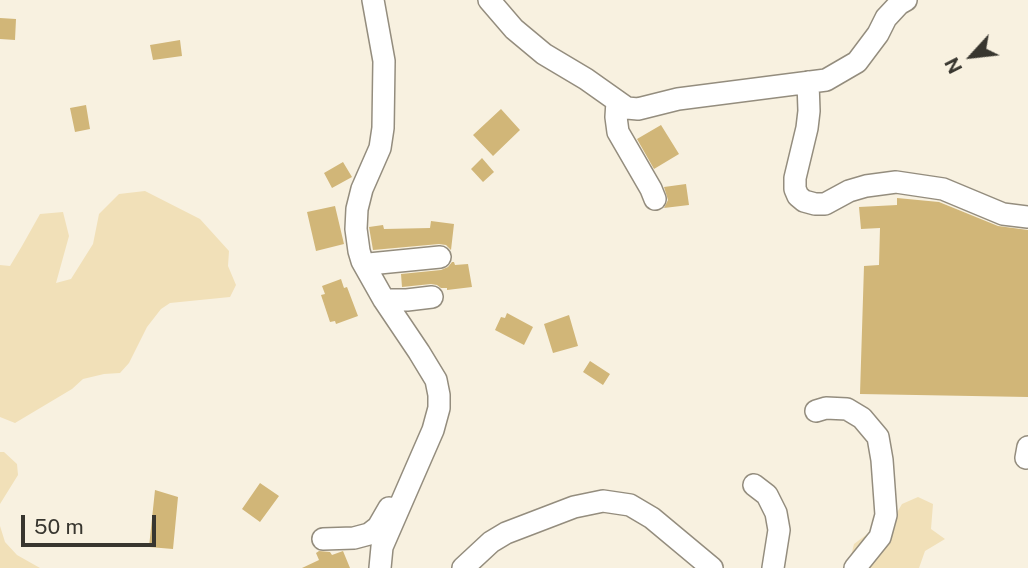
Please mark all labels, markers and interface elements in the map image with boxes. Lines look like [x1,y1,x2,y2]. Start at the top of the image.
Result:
north arrow [937,21,1007,91]
text: N [940,54,966,77]
scale bar [24,502,159,546]
text: 50 m [34,514,84,539]

